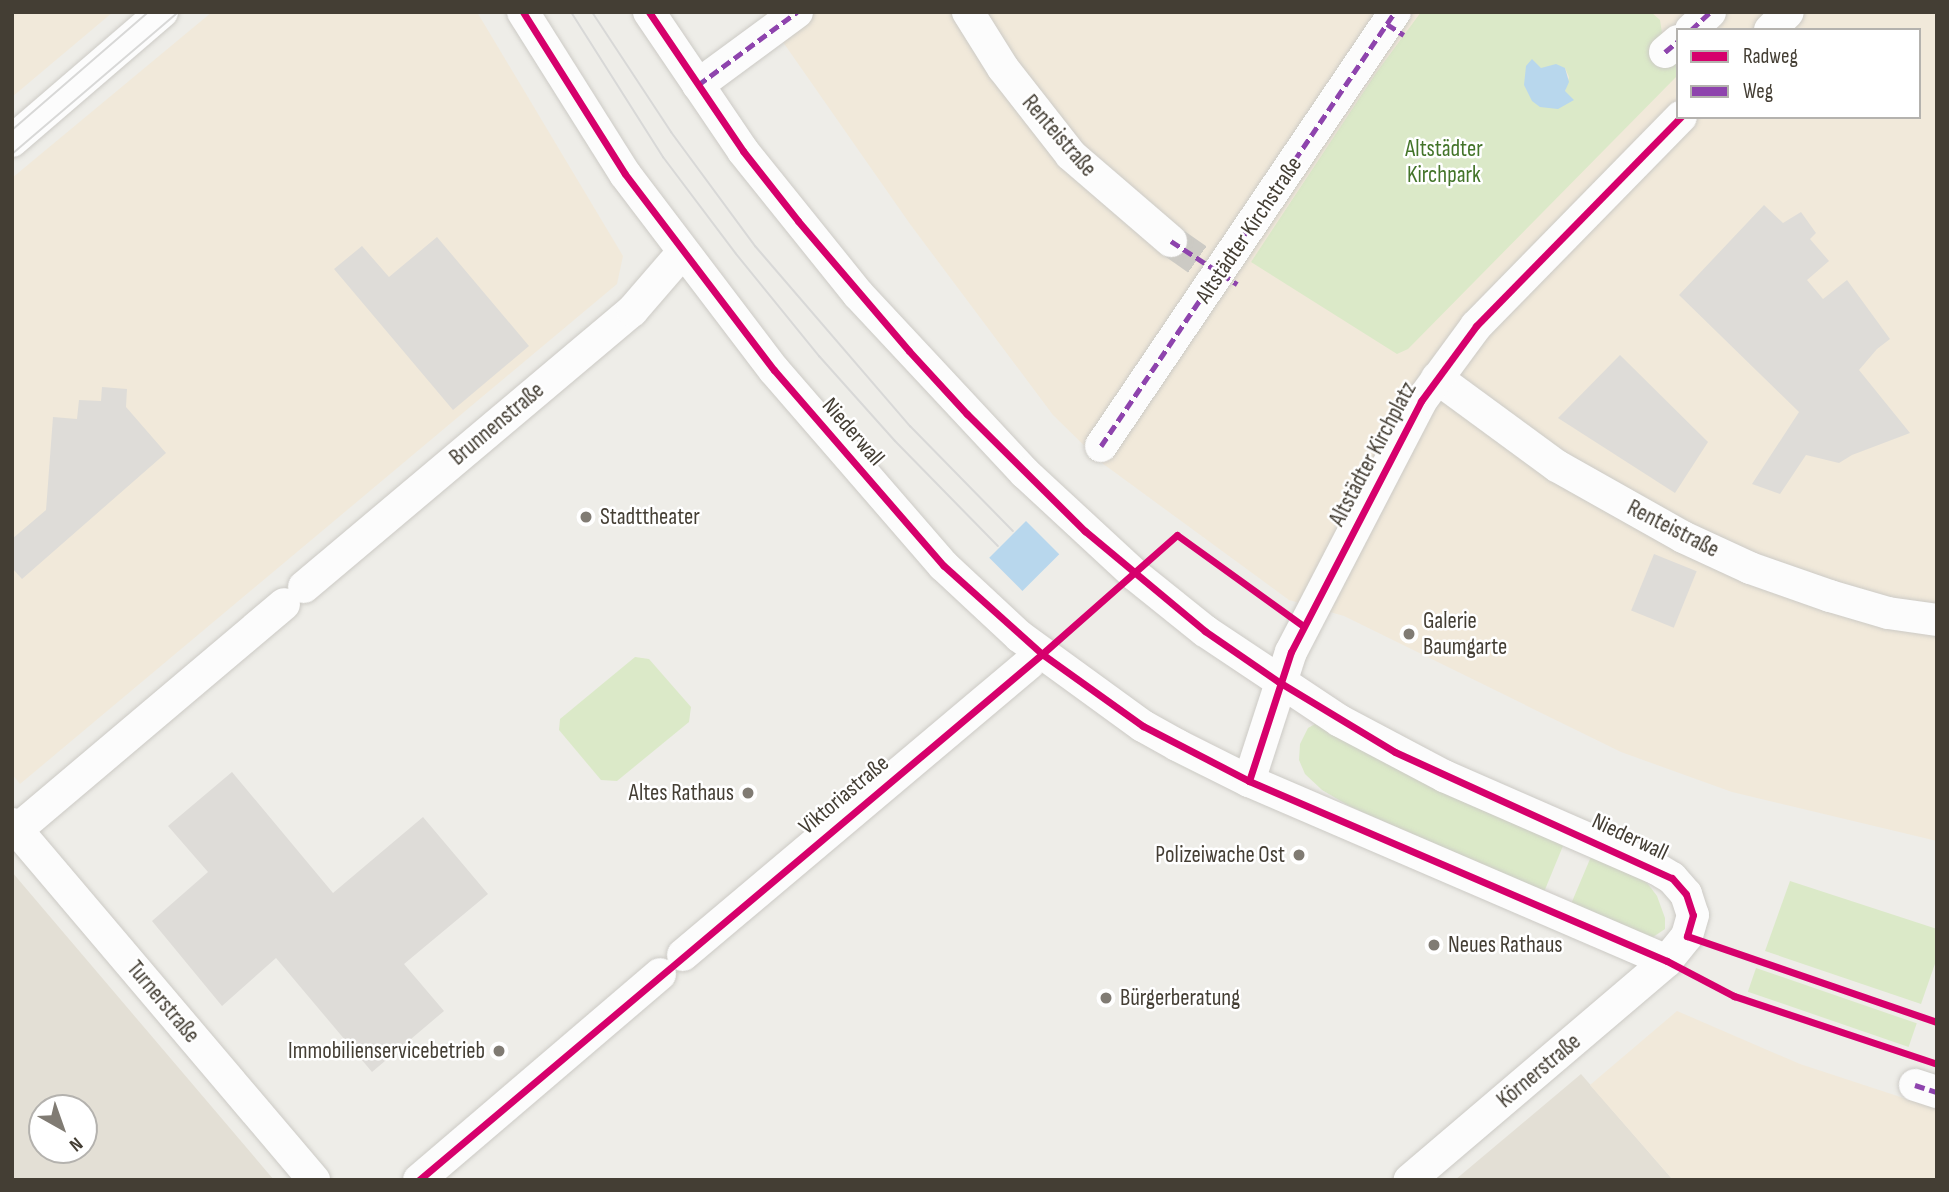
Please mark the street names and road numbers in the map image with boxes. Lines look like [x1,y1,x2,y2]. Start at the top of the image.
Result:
street label: Renteistraße [1016,90,1102,182]
street label: Altstädter Kirchstraße [1190,152,1308,308]
street label: Brunnenstraße [444,377,550,471]
street label: Altstädter Kirchplatz [1323,377,1423,531]
street label: Niederwall [816,392,890,472]
street label: Renteistraße [1623,494,1723,564]
street label: Viktoriastraße [793,749,895,841]
street label: Niederwall [1587,807,1673,867]
street label: Turnerstraße [121,955,205,1049]
street label: Körnerstraße [1492,1028,1586,1114]

